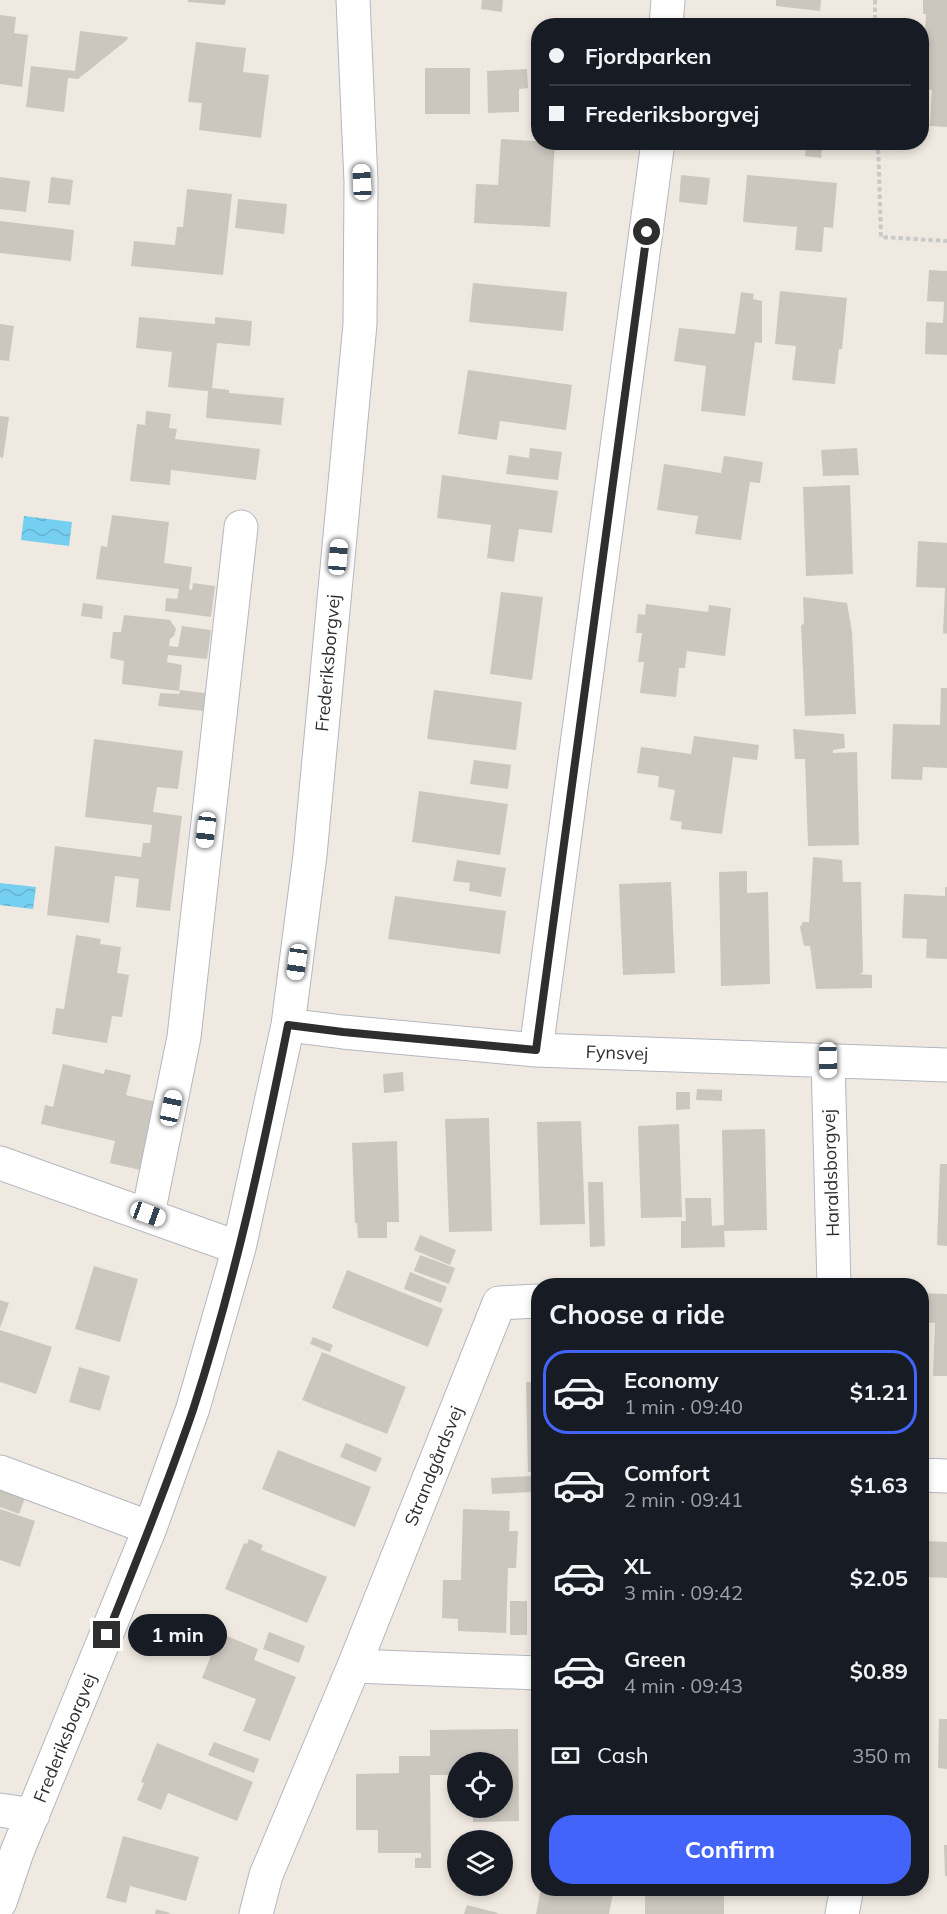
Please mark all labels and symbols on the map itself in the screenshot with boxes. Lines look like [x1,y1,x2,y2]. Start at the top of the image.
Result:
car [352,164,372,200]
route start [633,218,660,245]
car [327,538,349,576]
street label: Frederiksborgvej [310,593,345,732]
car [195,811,217,849]
car [286,943,308,981]
street label: Fynsvej [585,1040,649,1065]
car [819,1042,837,1078]
car [158,1089,184,1127]
street label: Haraldsborgvej [817,1109,844,1237]
car [128,1199,168,1229]
street label: Strandgårdsvej [399,1403,468,1529]
callout: 1 min [128,1614,227,1656]
route end [93,1621,120,1648]
street label: Frederiksborgvej [28,1670,101,1806]

